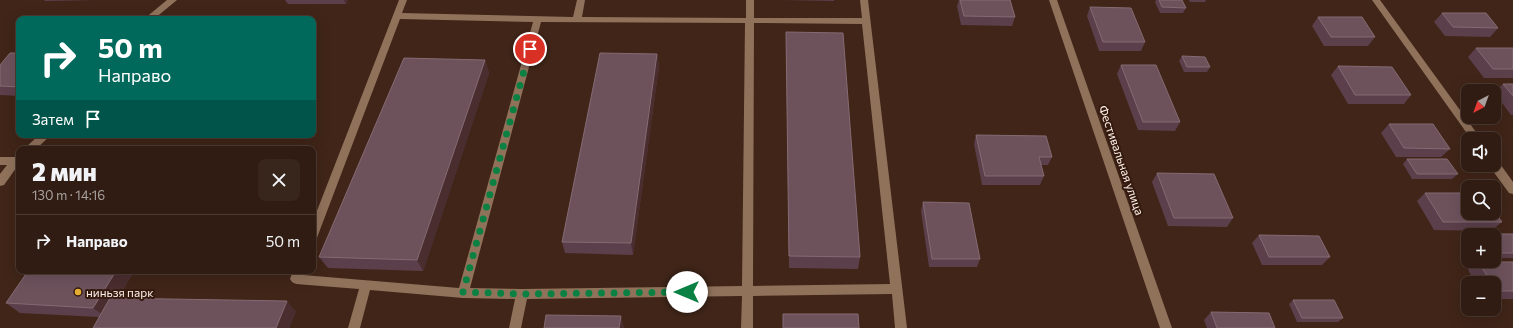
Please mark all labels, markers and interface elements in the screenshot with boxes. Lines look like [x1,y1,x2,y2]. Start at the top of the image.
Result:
text: 50 m [98,30,163,64]
icon: right [32,32,84,84]
pin [513,32,547,66]
icon: arrive [519,38,541,60]
text: Направо [98,64,171,86]
north arrow [1461,84,1501,124]
map controls [1461,84,1501,316]
street label: Фестивальная улица [1097,103,1147,217]
icon: arrive [82,108,104,130]
text: Затем [32,110,74,128]
button: sound [1461,132,1501,172]
text: 2 мин [32,157,97,186]
button: close [258,159,300,201]
button: search [1461,180,1501,220]
text: 130 m · 14:16 [32,187,105,203]
button: + [1461,228,1501,268]
icon: right [32,230,54,252]
text: Направо [66,232,128,250]
text: 50 m [266,232,300,250]
position arrow [666,271,708,313]
button: − [1461,276,1501,316]
place label: ниньзя парк [86,285,154,299]
marker: ниньзя парк [73,287,83,297]

